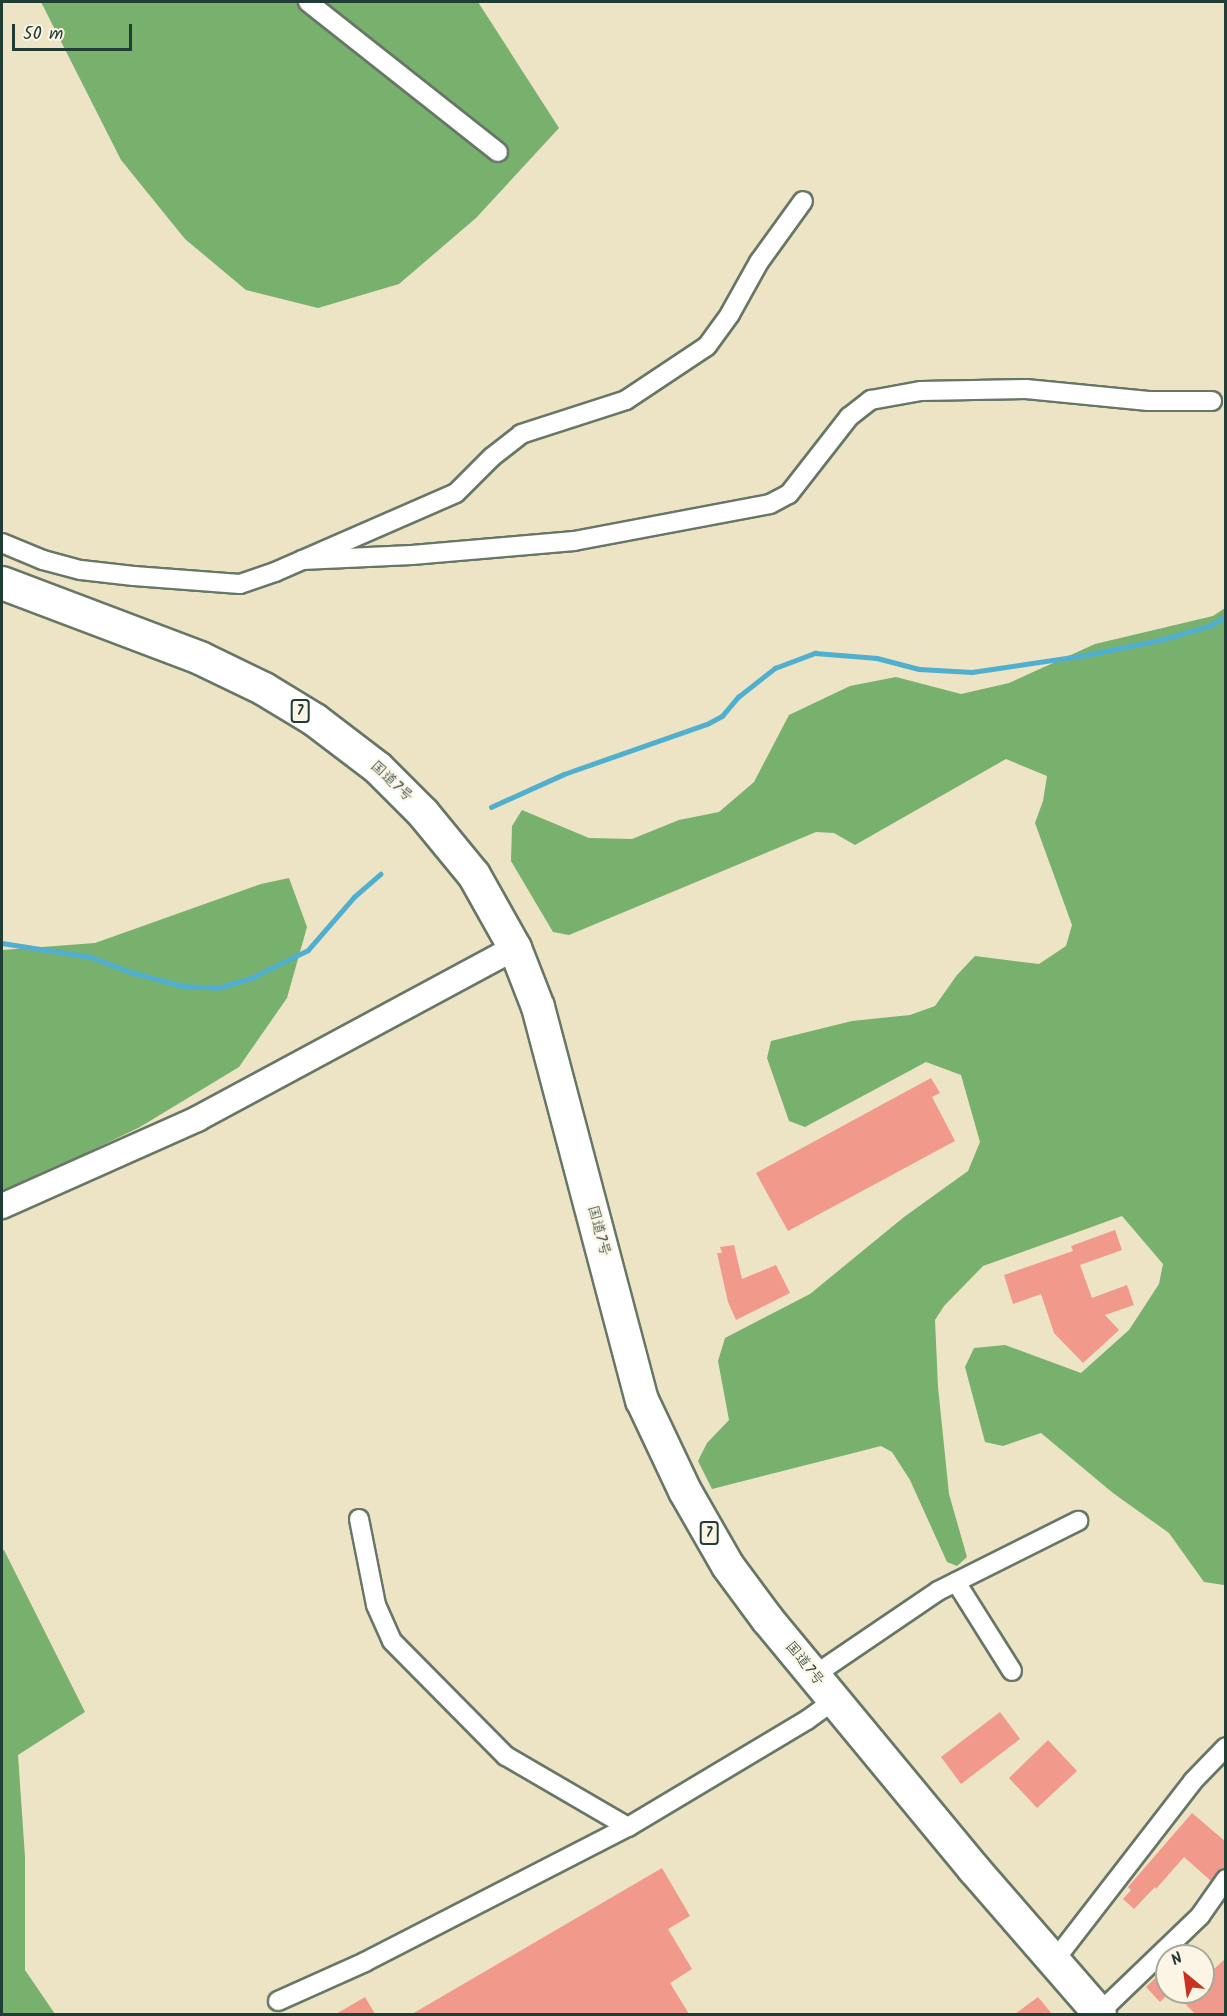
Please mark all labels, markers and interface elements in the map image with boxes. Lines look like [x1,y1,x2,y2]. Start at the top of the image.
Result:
scale bar [15,12,135,50]
text: 50 m [23,20,63,49]
road number: 7 [290,700,310,722]
street label: 国道7号 [366,758,416,806]
street label: 国道7号 [583,1204,613,1258]
road number: 7 [698,1522,720,1544]
street label: 国道7号 [781,1638,827,1690]
north arrow [1155,1944,1215,2004]
text: N [1167,1946,1187,1973]

